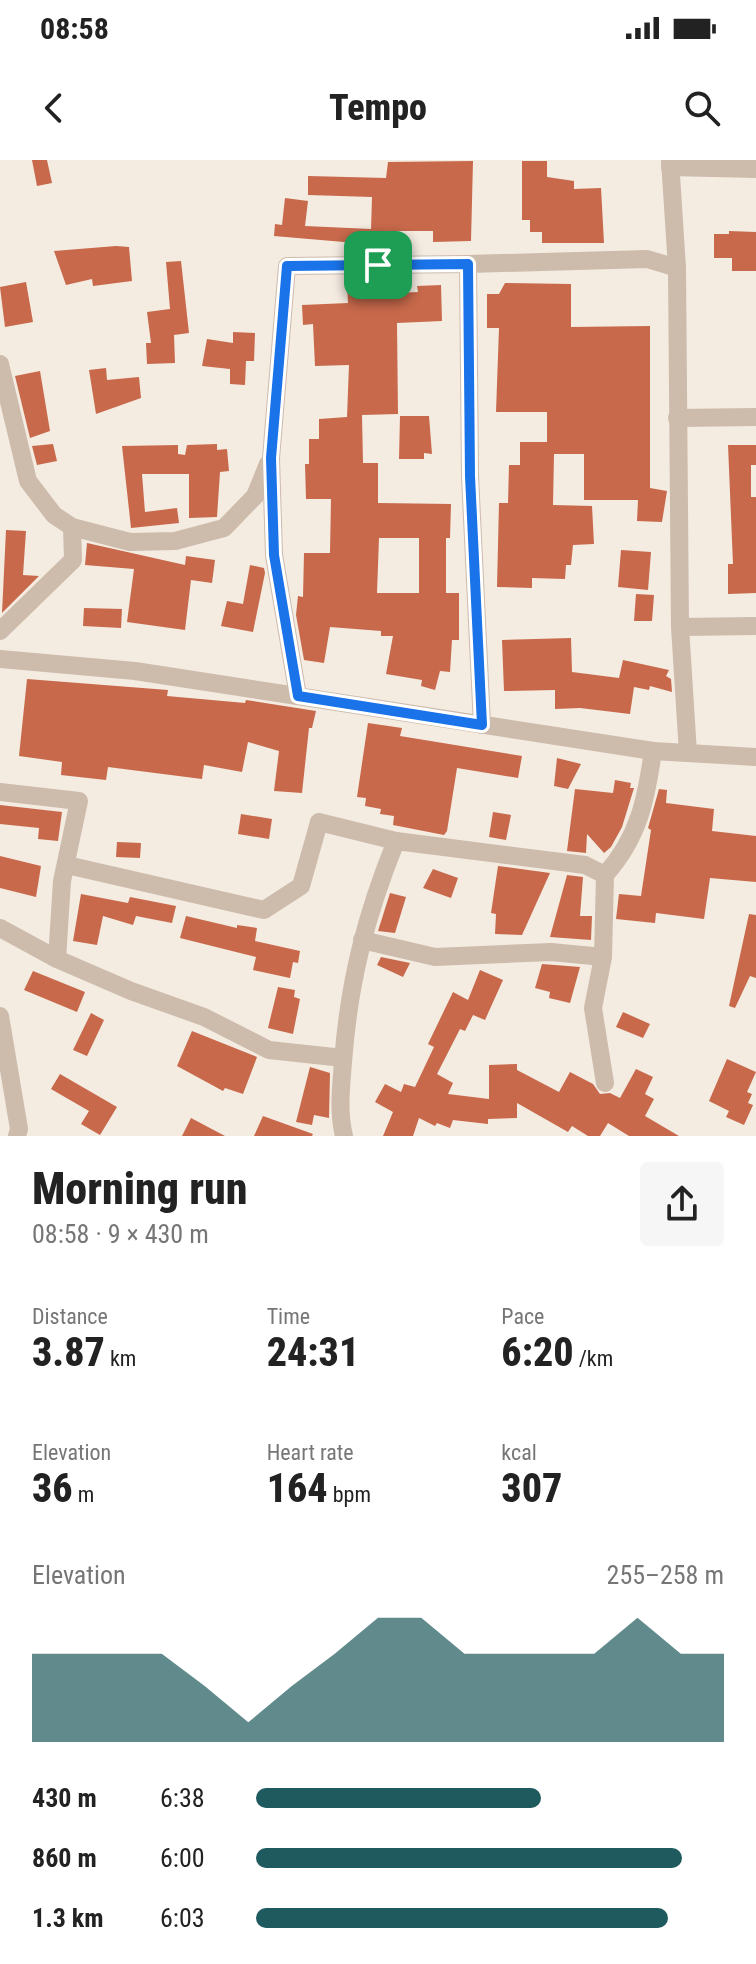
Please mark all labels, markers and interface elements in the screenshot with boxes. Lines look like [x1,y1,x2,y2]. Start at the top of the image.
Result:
text: 08:58 [40,11,109,46]
icon: back [32,86,76,130]
icon: search [680,86,724,130]
text: Tempo [329,87,427,129]
pin [344,231,412,299]
icon: arrive [356,243,400,287]
button: share [640,1162,724,1246]
text: Morning run [32,1163,248,1215]
text: 08:58 · 9 × 430 m [32,1219,209,1249]
text: Distance [32,1304,108,1329]
text: Time [267,1304,310,1329]
text: Pace [501,1304,544,1329]
text: 3.87 [32,1329,105,1376]
text: 24:31 [267,1329,359,1376]
text: 6:20 [501,1329,574,1376]
text: km [105,1346,136,1371]
text: /km [574,1346,613,1371]
text: Elevation [32,1440,111,1465]
text: Heart rate [267,1440,354,1465]
text: kcal [501,1440,537,1465]
text: 36 [32,1465,73,1512]
text: 164 [267,1465,328,1512]
text: 307 [501,1465,562,1512]
text: m [73,1482,94,1507]
text: bpm [328,1482,371,1507]
text: Elevation [32,1560,126,1590]
text: 255–258 m [607,1560,724,1590]
text: 430 m [32,1783,97,1813]
text: 6:38 [160,1783,205,1813]
text: 860 m [32,1843,97,1873]
text: 6:00 [160,1843,205,1873]
text: 1.3 km [32,1903,104,1933]
text: 6:03 [160,1903,205,1933]

